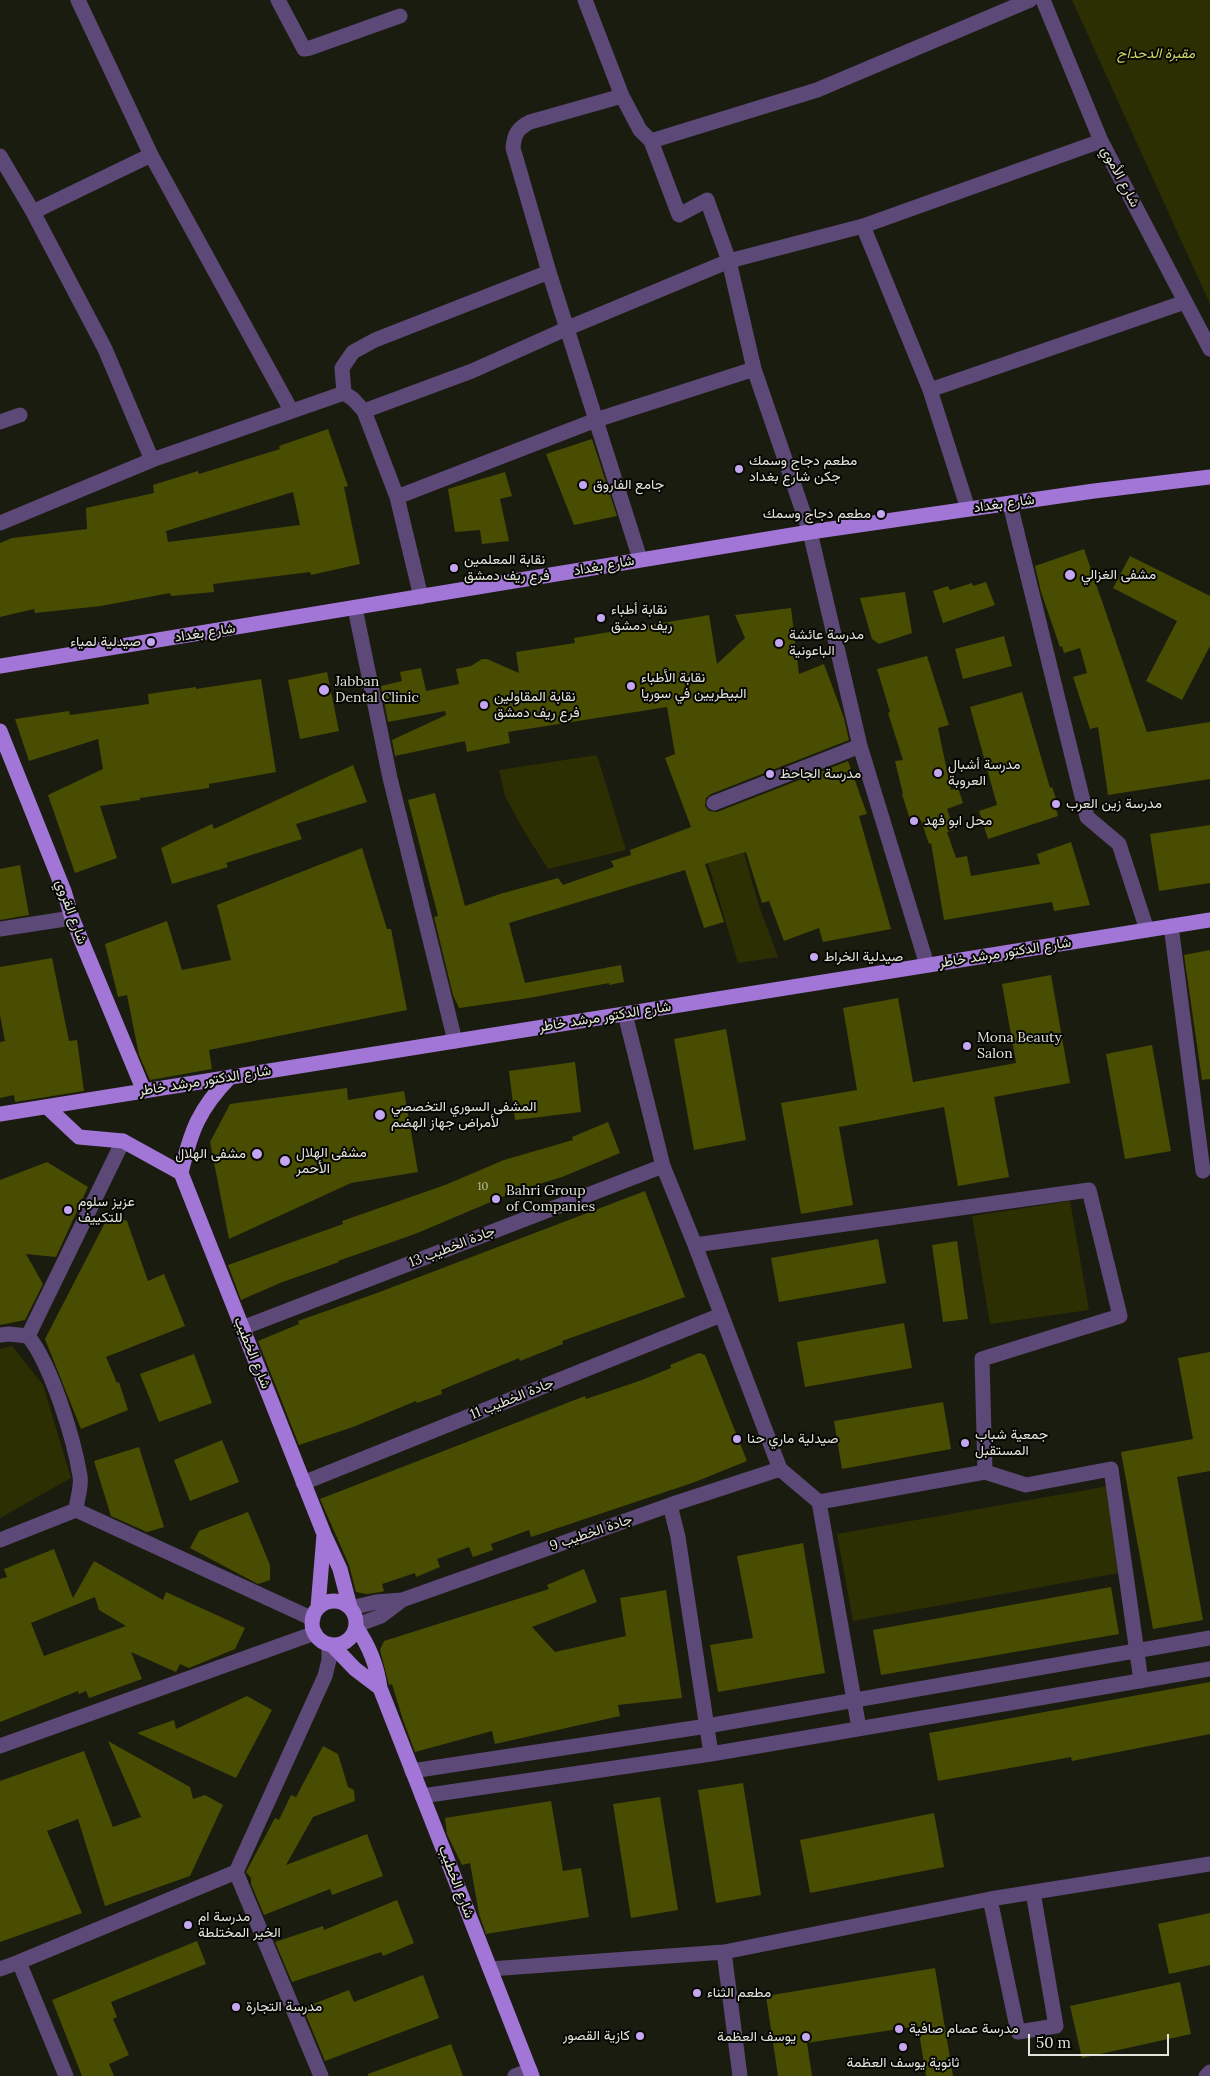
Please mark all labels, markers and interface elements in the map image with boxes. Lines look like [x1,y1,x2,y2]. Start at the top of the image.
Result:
park label: مقبرة الدحداح [1117,46,1195,62]
street label: شارع الأموي [1097,144,1143,210]
place label: مطعم دجاج وسمك جكن شارع بغداد [749,453,857,486]
marker: مطعم دجاج وسمك جكن شارع بغداد [733,463,745,475]
place label: جامع الفاروق [593,477,664,493]
marker: جامع الفاروق [577,479,589,491]
street label: شارع بغداد [972,491,1036,517]
place label: مطعم دجاج وسمك [763,506,871,522]
marker: مطعم دجاج وسمك [875,508,887,520]
place label: نقابة المعلمين فرع ريف دمشق [464,552,550,584]
street label: شارع بغداد [572,552,636,580]
marker: نقابة المعلمين فرع ريف دمشق [448,562,460,574]
place label: مشفى الغزالي [1081,567,1156,583]
marker: مشفى الغزالي [1063,568,1077,582]
place label: نقابة أطباء ريف دمشق [611,602,672,634]
marker: نقابة أطباء ريف دمشق [595,612,607,624]
street label: شارع بغداد [173,620,237,646]
place label: مدرسة عائشة الباعونية [789,627,864,660]
place label: صيدلية لمياء [70,634,141,650]
marker: صيدلية لمياء [145,636,157,648]
marker: مدرسة عائشة الباعونية [773,637,785,649]
place label: نقابة الأطباء البيطريين في سوريا [641,670,746,702]
place label: Jabban Dental Clinic [335,674,419,706]
marker: نقابة الأطباء البيطريين في سوريا [625,680,637,692]
marker: Jabban Dental Clinic [317,683,331,697]
place label: نقابة المقاولين فرع ريف دمشق [494,689,580,722]
marker: نقابة المقاولين فرع ريف دمشق [478,699,490,711]
place label: مدرسة أشبال العروبة [948,757,1020,790]
place label: مدرسة الجاحظ [780,766,861,782]
marker: مدرسة أشبال العروبة [932,767,944,779]
marker: مدرسة الجاحظ [764,768,776,780]
place label: مدرسة زين العرب [1066,796,1162,812]
marker: مدرسة زين العرب [1050,798,1062,810]
place label: محل ابو فهد [924,813,992,829]
marker: محل ابو فهد [908,815,920,827]
street label: شارع القروي [52,877,90,947]
street label: شارع الدكتور مرشد خاطر [938,934,1072,972]
place label: صيدلية الخراط [824,949,903,965]
marker: صيدلية الخراط [808,951,820,963]
street label: شارع الدكتور مرشد خاطر [538,998,672,1036]
place label: Mona Beauty Salon [977,1030,1062,1062]
marker: Mona Beauty Salon [961,1040,973,1052]
street label: شارع الدكتور مرشد خاطر [138,1062,272,1100]
place label: المشفى السوري التخصصي لأمراض جهاز الهضم [391,1099,537,1132]
marker: المشفى السوري التخصصي لأمراض جهاز الهضم [373,1108,387,1122]
place label: مشفى الهلال الأحمر [296,1145,367,1178]
place label: مشفى الهلال [175,1146,246,1162]
marker: مشفى الهلال [250,1147,264,1161]
marker: مشفى الهلال الأحمر [278,1154,292,1168]
house number: 10 [478,1180,488,1194]
place label: Bahri Group of Companies [506,1183,595,1216]
marker: Bahri Group of Companies [490,1193,502,1205]
place label: عزيز سلوم للتكييف [78,1194,135,1226]
marker: عزيز سلوم للتكييف [62,1204,74,1216]
street label: جادة الخطيب 13 [407,1223,497,1271]
street label: شارع الخطيب [230,1315,274,1391]
street label: جادة الخطيب 11 [468,1375,556,1423]
place label: جمعية شباب المستقبل [975,1427,1048,1460]
place label: صيدلية ماري حنا [747,1431,839,1447]
marker: صيدلية ماري حنا [731,1433,743,1445]
marker: جمعية شباب المستقبل [959,1437,971,1449]
street label: جادة الخطيب 9 [548,1511,634,1555]
street label: شارع الخطيب [435,1843,477,1921]
place label: مدرسة ام الخير المختلطة [198,1909,281,1941]
marker: مدرسة ام الخير المختلطة [182,1919,194,1931]
place label: مطعم الثناء [707,1985,771,2001]
marker: مطعم الثناء [691,1987,703,1999]
place label: مدرسة التجارة [246,1999,322,2015]
marker: مدرسة التجارة [230,2001,242,2013]
place label: مدرسة عصام صافية [909,2021,1019,2037]
marker: مدرسة عصام صافية [893,2023,905,2035]
scale bar [1030,2024,1171,2056]
place label: كازية القصور [563,2028,630,2044]
place label: يوسف العظمة [717,2029,796,2045]
marker: كازية القصور [634,2030,646,2042]
marker: يوسف العظمة [800,2031,812,2043]
text: 50 m [1036,2033,1071,2052]
marker: ثانوية يوسف العظمة [897,2041,909,2053]
place label: ثانوية يوسف العظمة [847,2055,959,2071]

